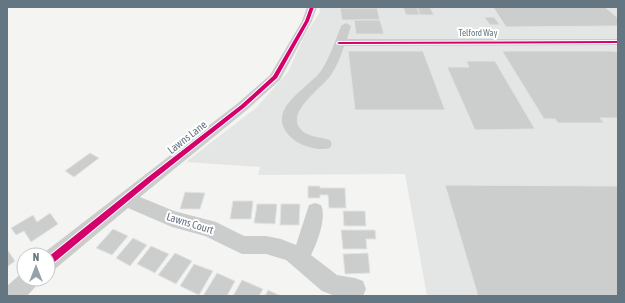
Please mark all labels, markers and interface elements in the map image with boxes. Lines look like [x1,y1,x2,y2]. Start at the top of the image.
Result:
street label: Telford Way [459,28,498,38]
street label: Lawns Lane [165,118,209,156]
street label: Lawns Court [165,210,215,236]
north arrow [16,247,56,287]
text: N [33,251,39,263]

